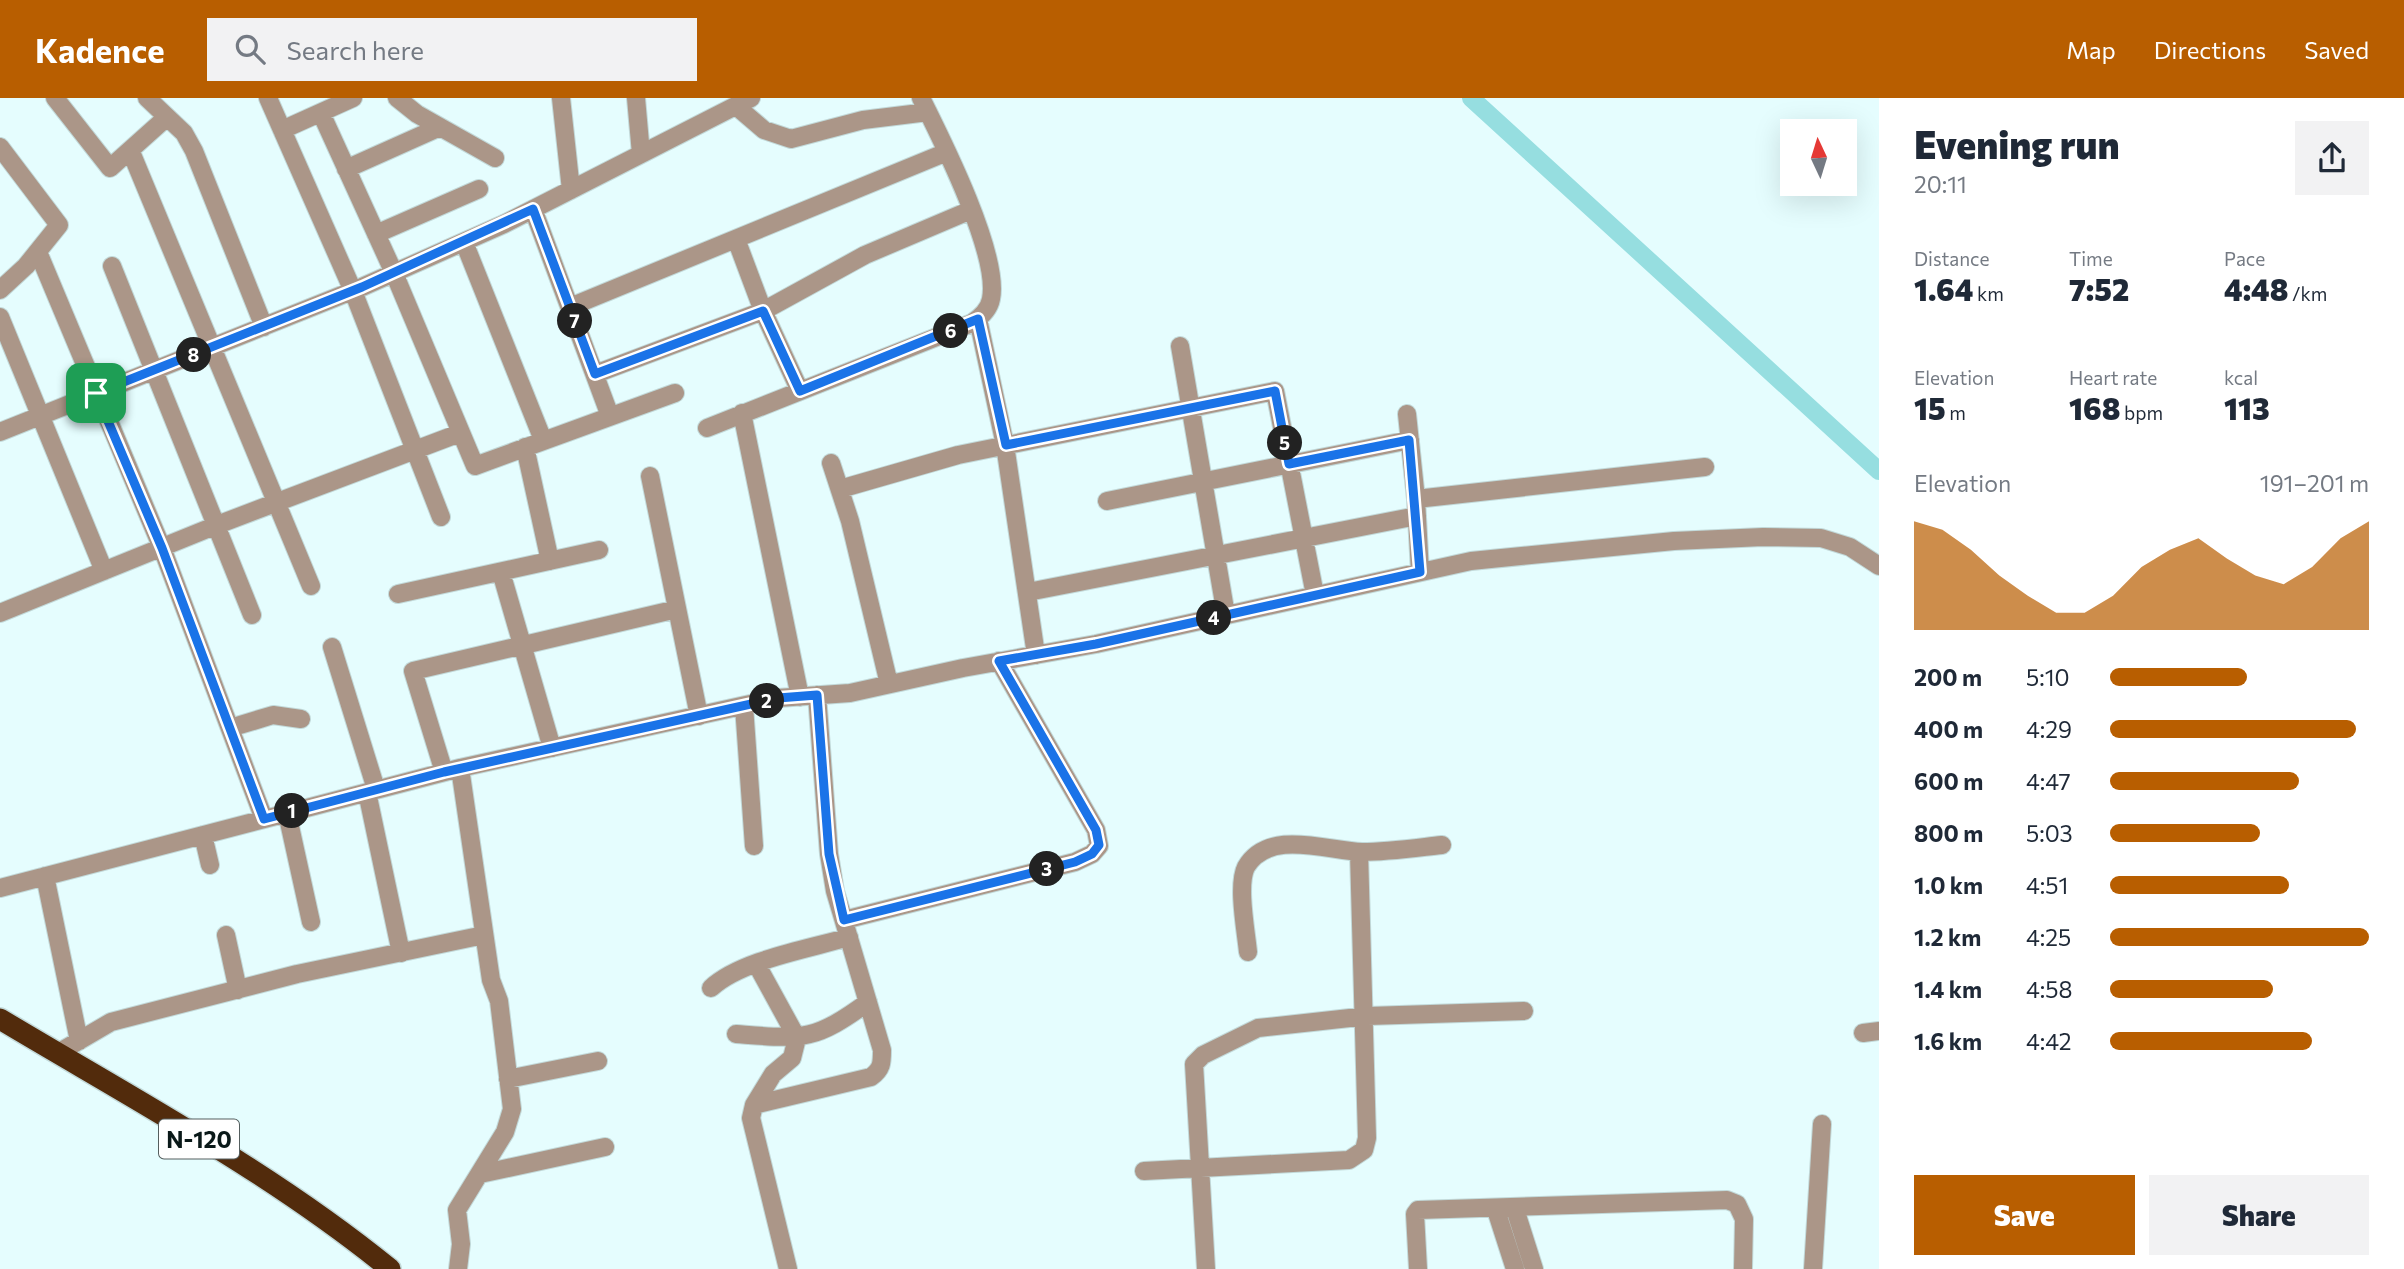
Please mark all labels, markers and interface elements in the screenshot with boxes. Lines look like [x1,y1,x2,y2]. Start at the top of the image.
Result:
search box [207,18,697,81]
text: Kadence [35,29,165,70]
icon: search [231,30,269,68]
text: Search here [287,34,424,65]
text: Map [2066,35,2116,64]
text: Directions [2154,35,2266,64]
text: Saved [2304,35,2369,64]
north arrow [1780,119,1857,196]
map controls [1780,119,1857,196]
text: Evening run [1914,120,2120,167]
button: share [2295,121,2369,195]
text: 20:11 [1914,170,1967,198]
text: Distance [1914,247,1990,270]
text: Time [2069,247,2113,270]
text: Pace [2224,247,2265,270]
text: 1.64 [1914,270,1973,307]
text: 7:52 [2069,270,2129,307]
text: 4:48 [2224,270,2288,307]
text: km [1973,282,2004,305]
text: /km [2288,282,2327,305]
pin: 7 [558,304,592,339]
text: 7 [569,309,580,332]
pin: 6 [934,314,968,348]
text: 6 [945,319,956,342]
pin: 8 [176,338,212,372]
text: 8 [188,343,199,366]
pin [66,363,126,423]
text: Elevation [1914,366,1994,389]
text: Heart rate [2069,366,2157,389]
text: kcal [2224,366,2258,389]
icon: arrive [77,374,115,412]
text: 15 [1914,389,1946,426]
text: 168 [2069,389,2120,426]
text: 113 [2224,389,2270,426]
text: m [1946,401,1966,424]
text: bpm [2120,401,2163,424]
pin: 5 [1268,426,1302,460]
text: 5 [1279,431,1290,454]
text: Elevation [1914,469,2011,497]
text: 191–201 m [2260,469,2369,497]
pin: 4 [1196,601,1232,636]
text: 4 [1208,606,1219,629]
text: 200 m [1914,663,1982,691]
text: 5:10 [2026,663,2069,691]
pin: 2 [750,684,784,718]
text: 2 [761,689,772,712]
text: 400 m [1914,715,1983,743]
text: 4:29 [2026,715,2072,743]
text: 600 m [1914,767,1983,795]
text: 4:47 [2026,767,2071,795]
pin: 1 [274,794,310,828]
text: 1 [287,799,296,822]
text: 800 m [1914,819,1983,847]
text: 5:03 [2026,819,2073,847]
pin: 3 [1030,852,1064,886]
text: 3 [1041,857,1052,880]
text: 1.0 km [1914,871,1983,899]
text: 4:51 [2026,871,2068,899]
text: 1.2 km [1914,923,1981,951]
text: 4:25 [2026,923,2071,951]
text: 1.4 km [1914,975,1982,1003]
text: 4:58 [2026,975,2072,1003]
text: 1.6 km [1914,1027,1982,1055]
text: 4:42 [2026,1027,2071,1055]
road number: N-120 [159,1120,239,1158]
button: Save [1914,1175,2135,1255]
button: Share [2149,1175,2369,1255]

